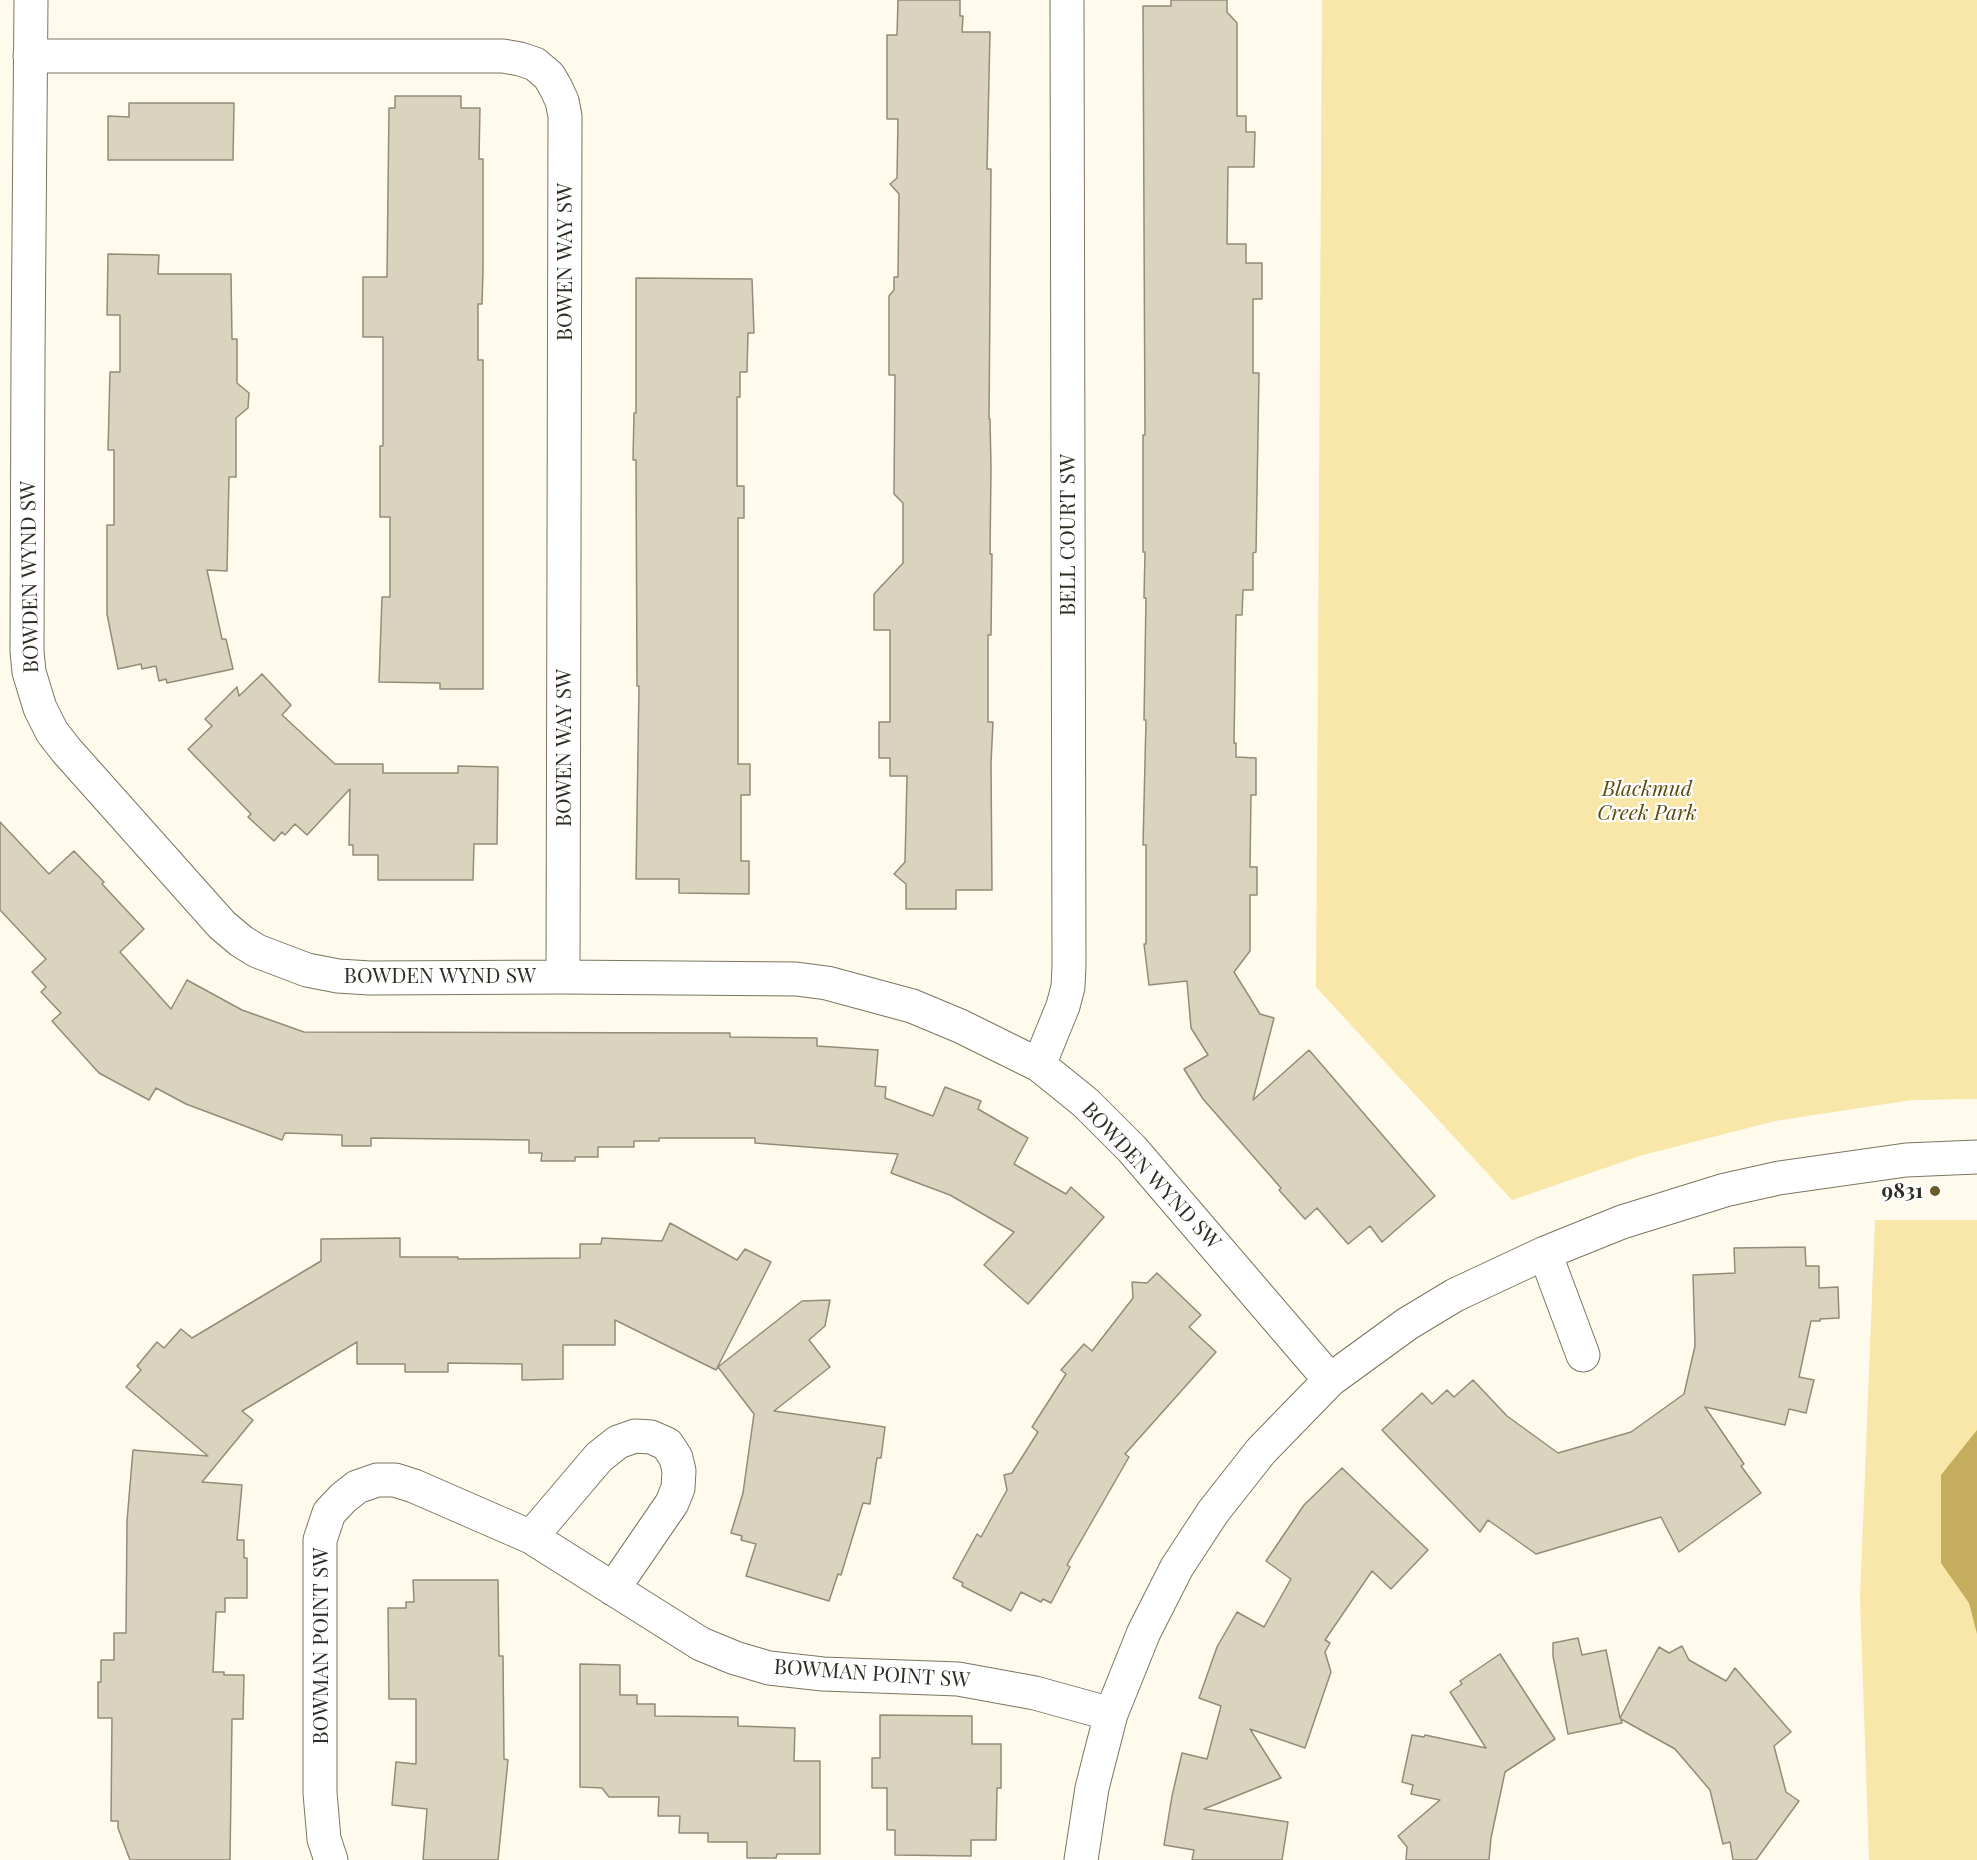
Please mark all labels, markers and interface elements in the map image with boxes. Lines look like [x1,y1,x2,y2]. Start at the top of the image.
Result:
street label: BOWEN WAY SW [552,183,578,341]
street label: BELL COURT SW [1055,454,1081,616]
street label: BOWDEN WYND SW [16,481,44,673]
street label: BOWEN WAY SW [551,669,577,827]
park label: Blackmud Creek Park [1597,776,1697,826]
street label: BOWDEN WYND SW [344,963,536,989]
street label: BOWDEN WYND SW [1076,1097,1226,1255]
place label: 9831 [1882,1178,1923,1204]
marker: 9831 [1928,1184,1942,1198]
street label: BOWMAN POINT SW [308,1548,334,1744]
street label: BOWMAN POINT SW [773,1655,971,1693]

